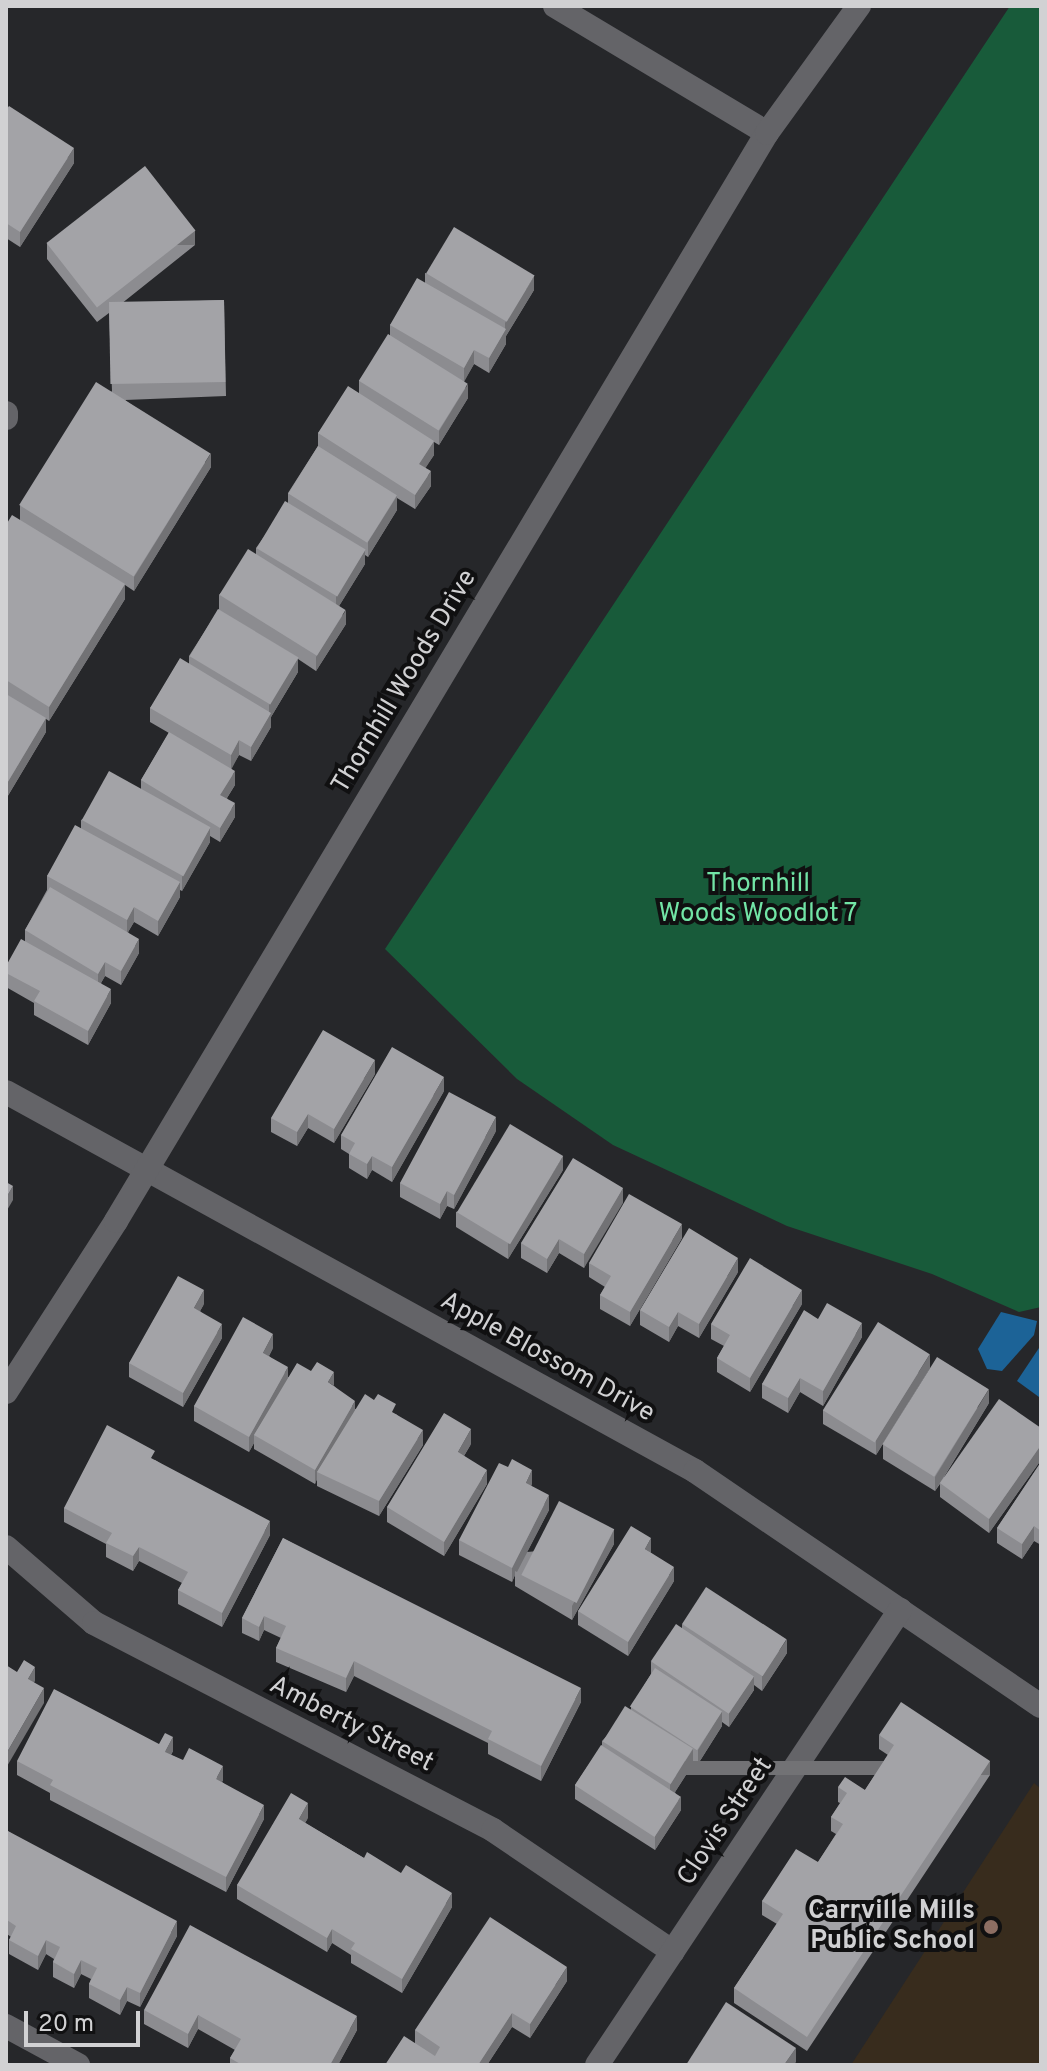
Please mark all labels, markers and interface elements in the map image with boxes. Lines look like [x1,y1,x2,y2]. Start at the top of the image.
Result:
street label: Thornhill Woods Drive [326,564,484,800]
park label: Thornhill Woods Woodlot 7 [658,869,858,930]
street label: Apple Blossom Drive [434,1286,660,1430]
street label: Amberty Street [264,1670,438,1780]
street label: Clovis Street [672,1752,780,1892]
place label: Carrville Mills Public School [808,1896,975,1958]
marker: Carrville Mills Public School [982,1918,1000,1936]
scale bar [28,1995,144,2045]
text: 20 m [38,2010,94,2040]

